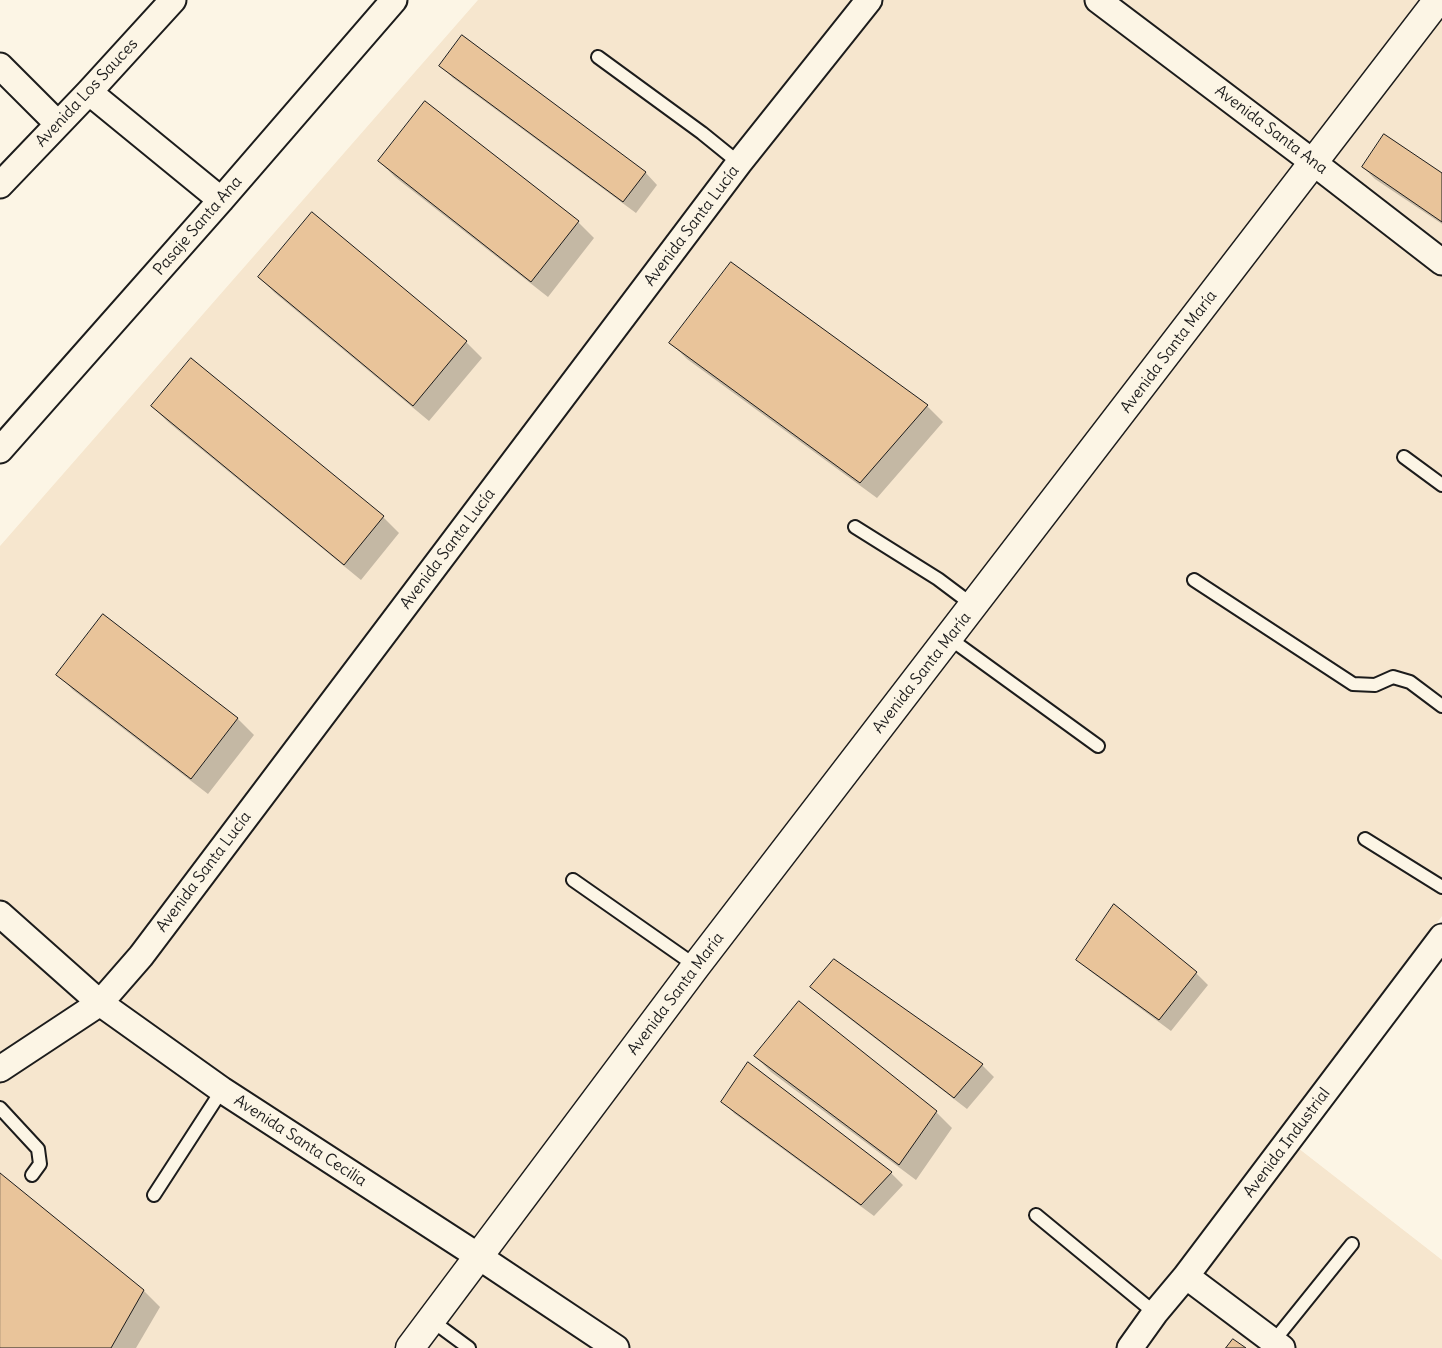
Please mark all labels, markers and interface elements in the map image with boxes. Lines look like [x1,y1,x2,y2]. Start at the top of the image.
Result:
street label: Avenida Los Sauces [32,35,142,151]
street label: Avenida Santa Ana [1211,81,1331,179]
street label: Avenida Santa Lucía [640,162,744,290]
street label: Pasaje Santa Ana [150,173,246,279]
street label: Avenida Santa María [1117,287,1221,417]
street label: Avenida Santa Lucía [396,485,500,613]
street label: Avenida Santa María [869,609,975,737]
street label: Avenida Santa Lucía [152,808,256,936]
street label: Avenida Santa María [624,929,728,1059]
street label: Avenida Industrial [1240,1084,1334,1202]
street label: Avenida Santa Cecilia [230,1091,370,1191]

